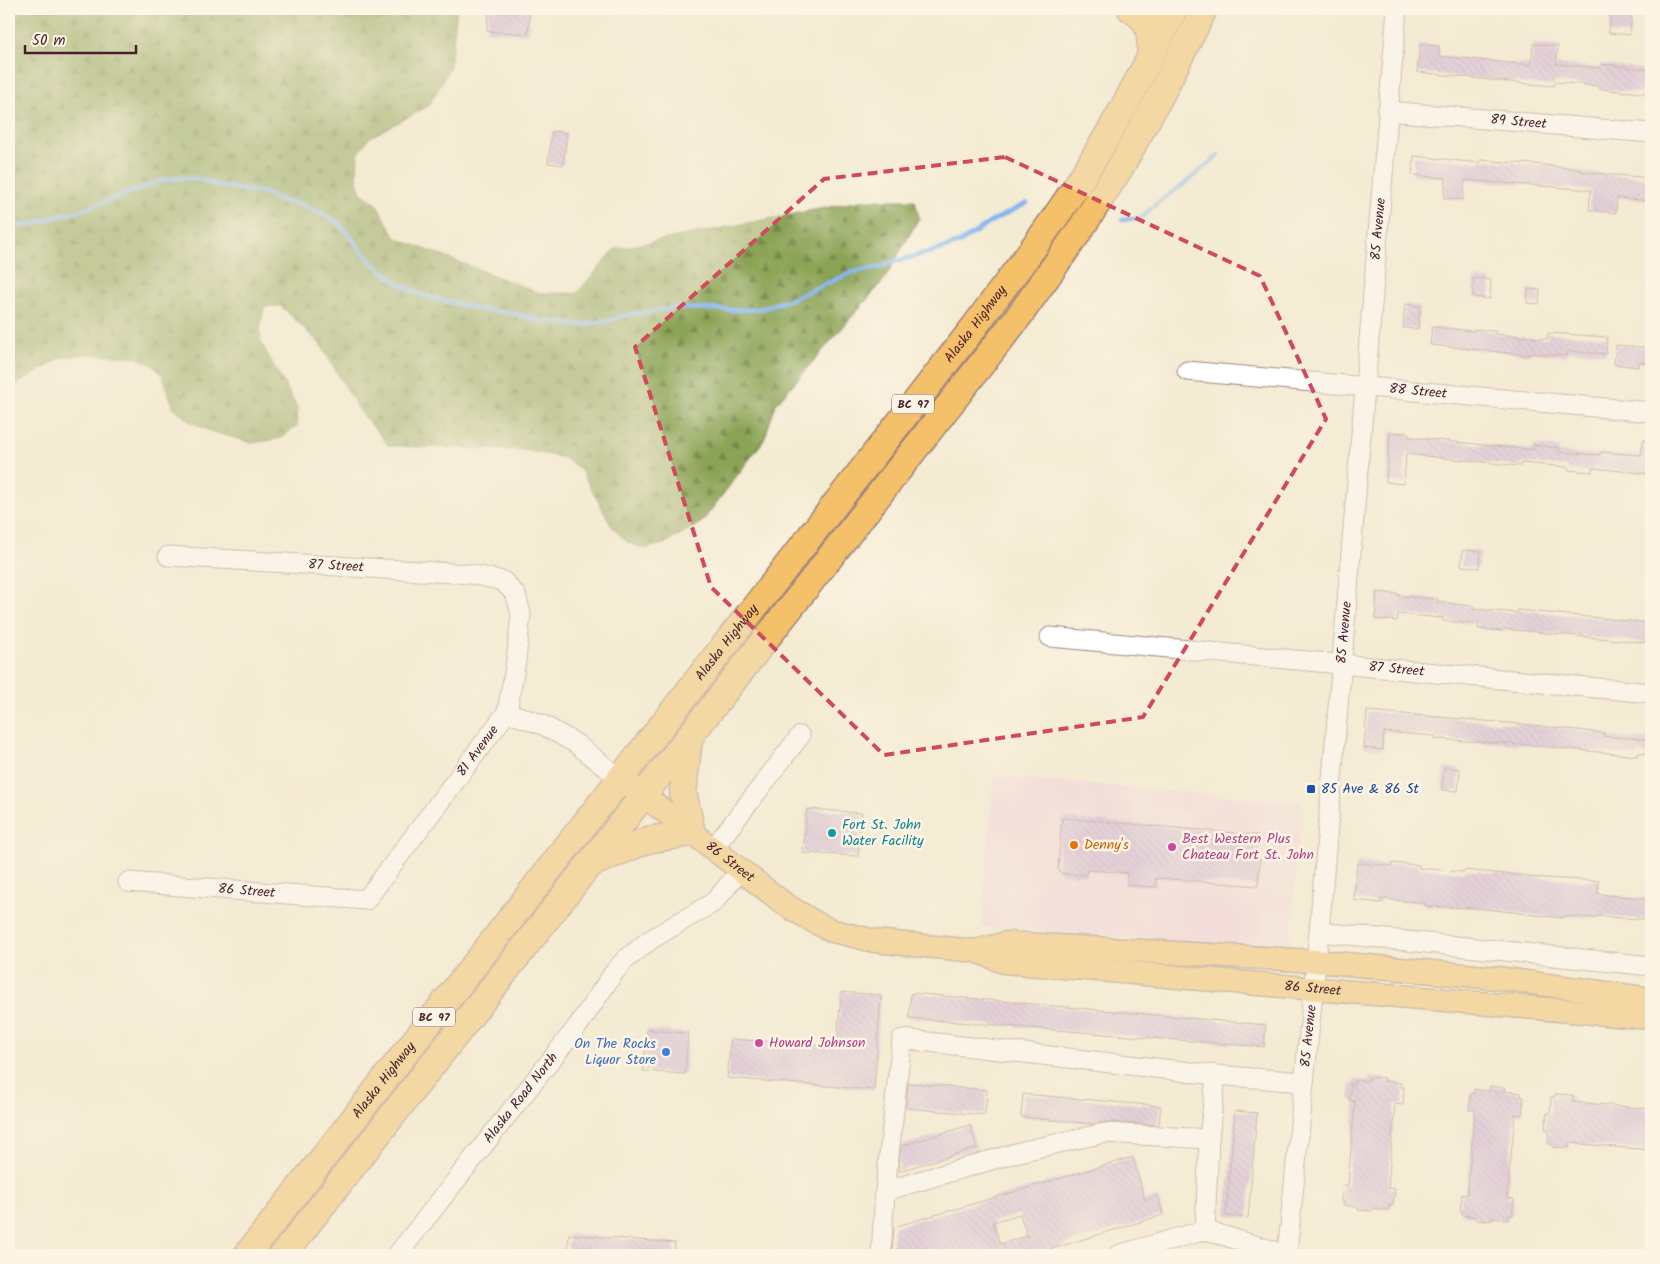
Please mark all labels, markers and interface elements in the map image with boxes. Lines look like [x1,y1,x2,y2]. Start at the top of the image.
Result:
scale bar [25,22,136,54]
text: 50 m [32,29,66,53]
street label: 89 Street [1490,109,1548,135]
street label: 85 Avenue [1365,196,1392,261]
street label: Alaska Highway [939,280,1013,368]
street label: 88 Street [1388,378,1449,405]
road number: BC 97 [892,394,934,414]
street label: 87 Street [307,554,365,578]
street label: Alaska Highway [690,599,764,686]
street label: 85 Avenue [1331,600,1358,665]
street label: 87 Street [1368,656,1426,683]
street label: 81 Avenue [451,720,505,781]
place label: 85 Ave & 86 St [1321,778,1420,800]
marker: 85 Ave & 86 St [1305,783,1317,795]
place label: Fort St. John Water Facility [842,814,924,852]
marker: Fort St. John Water Facility [826,827,838,839]
place label: Best Western Plus Chateau Fort St. John [1182,828,1314,866]
place label: Denny's [1084,834,1129,856]
street label: 86 Street [700,836,760,888]
marker: Denny's [1068,839,1080,851]
marker: Best Western Plus Chateau Fort St. John [1166,841,1178,853]
street label: 86 Street [217,878,277,904]
street label: 86 Street [1283,975,1343,1002]
street label: 85 Avenue [1295,1003,1323,1068]
road number: BC 97 [413,1008,455,1026]
place label: Howard Johnson [769,1032,866,1054]
place label: On The Rocks Liquor Store [574,1033,657,1071]
street label: Alaska Highway [347,1037,421,1124]
marker: Howard Johnson [753,1037,765,1049]
marker: On The Rocks Liquor Store [660,1046,672,1058]
street label: Alaska Road North [478,1048,564,1148]

